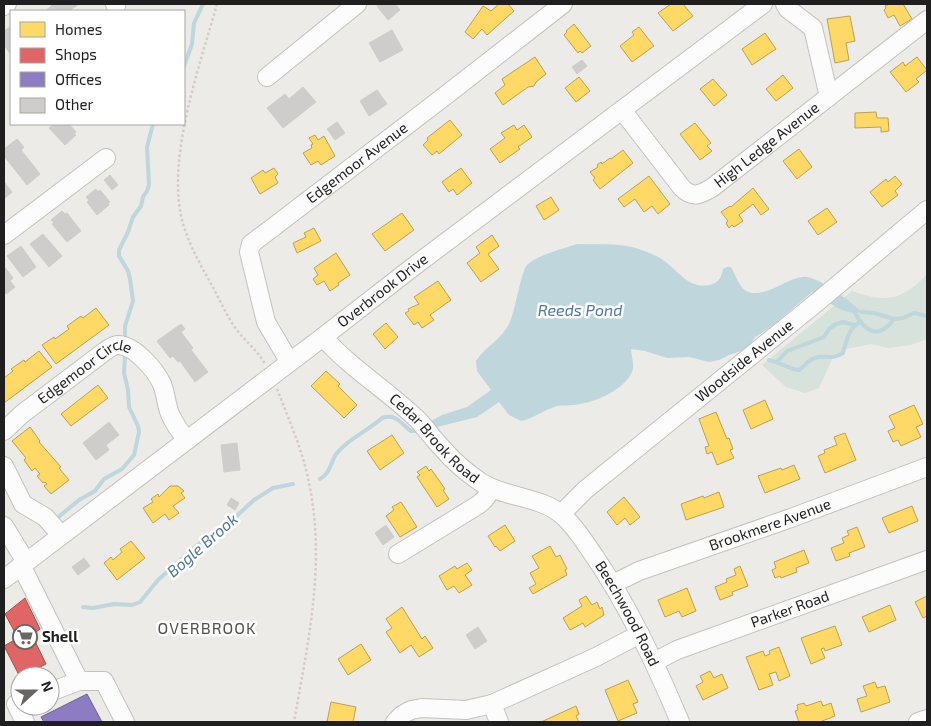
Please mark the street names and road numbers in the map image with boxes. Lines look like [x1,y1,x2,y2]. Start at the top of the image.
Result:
street label: High Ledge Avenue [710,98,822,191]
street label: Edgemoor Avenue [302,118,411,207]
street label: Overbrook Drive [333,249,431,331]
street label: Woodside Avenue [691,315,796,405]
street label: Edgemoor Circle [33,335,135,407]
street label: Cedar Brook Road [386,389,483,486]
street label: Brookmere Avenue [706,494,833,554]
street label: Beechwood Road [592,557,664,669]
street label: Parker Road [748,586,831,631]

